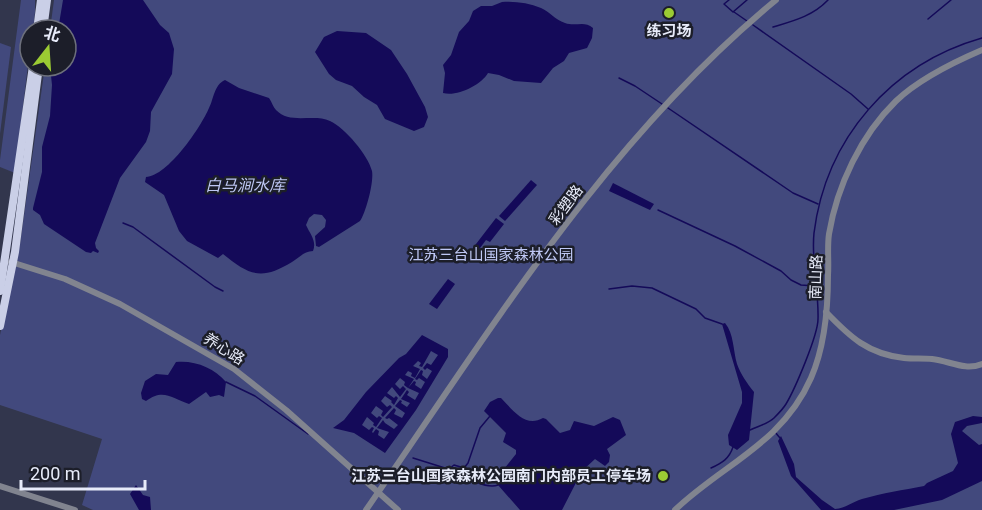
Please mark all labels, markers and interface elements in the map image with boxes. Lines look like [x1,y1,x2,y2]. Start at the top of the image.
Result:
marker: 练习场 [662,6,676,20]
north arrow [18,18,78,78]
place label: 练习场 [646,22,692,40]
text: 北 [42,23,63,46]
water label: 白马涧水库 [205,176,288,195]
street label: 彩塑路 [545,182,587,228]
park label: 江苏三台山国家森林公园 [408,246,574,264]
street label: 南山路 [806,254,826,300]
street label: 养心路 [200,329,248,369]
scale bar [21,453,146,491]
text: 200 m [30,463,81,484]
place label: 江苏三台山国家森林公园南门内部员工停车场 [351,467,651,485]
marker: 江苏三台山国家森林公园南门内部员工停车场 [656,469,670,483]

